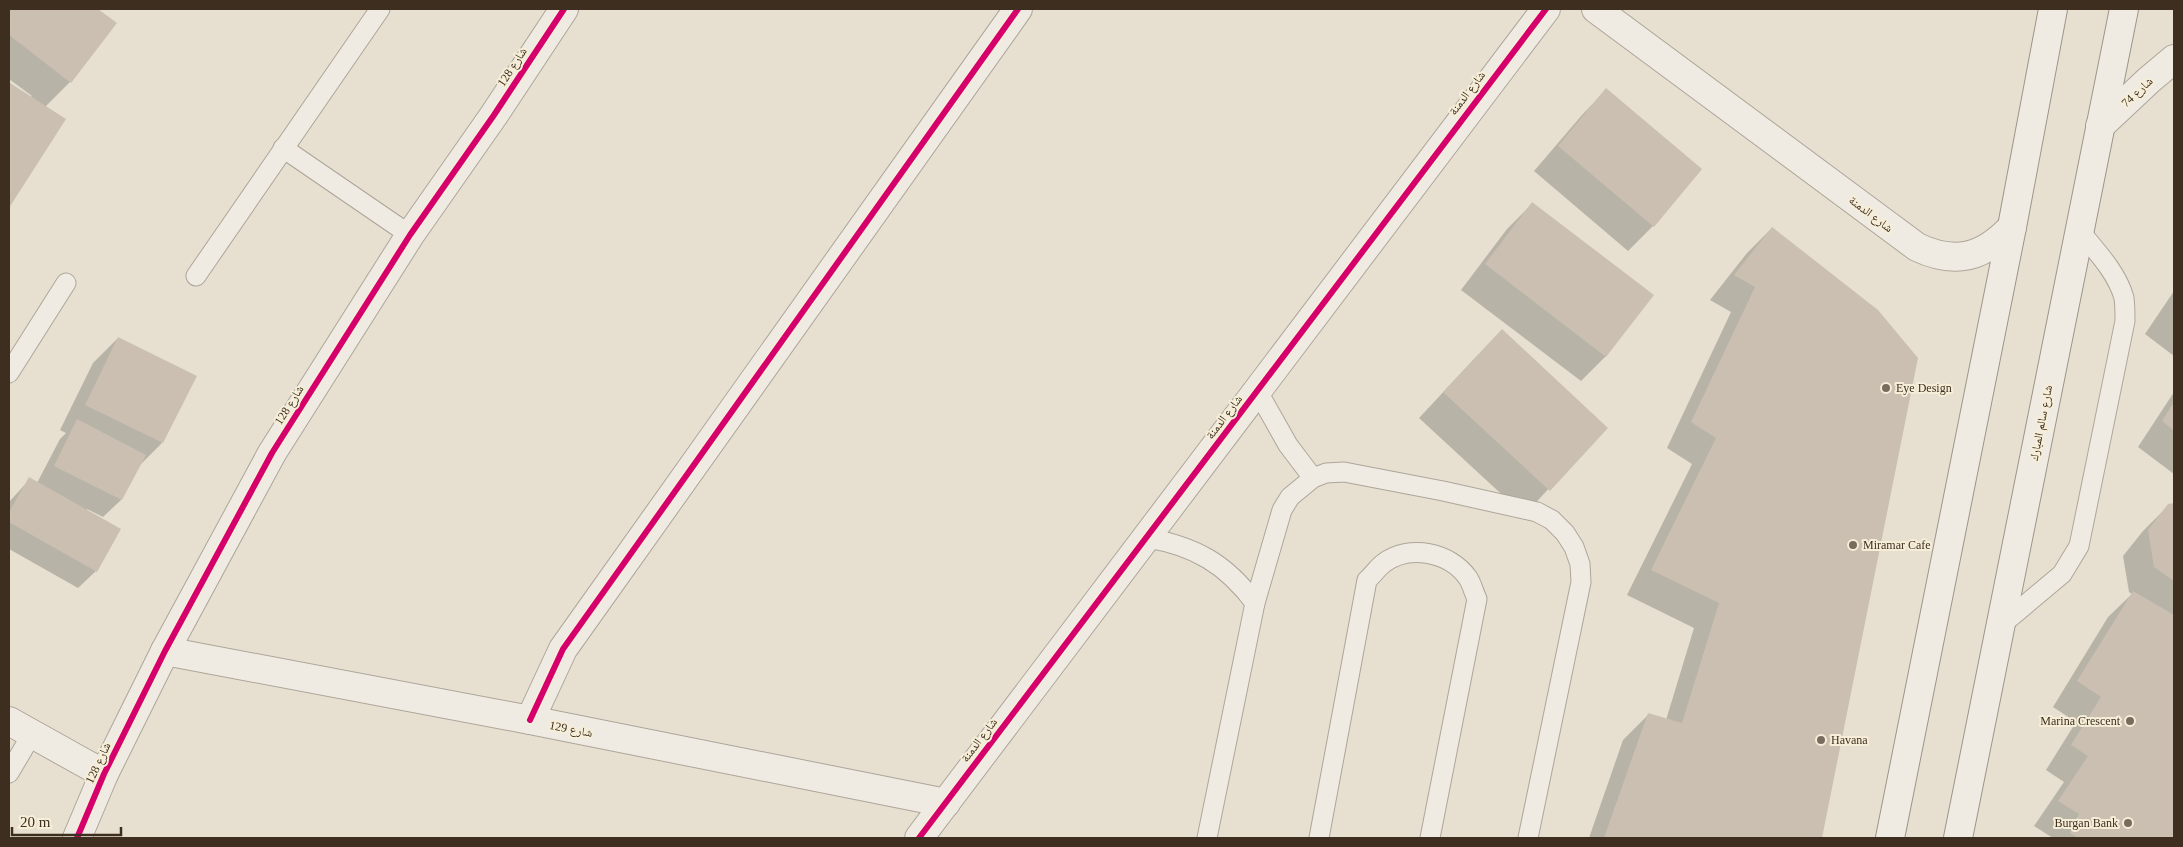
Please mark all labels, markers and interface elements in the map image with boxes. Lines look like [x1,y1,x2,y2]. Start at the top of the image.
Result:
street label: شارع 128 [494,45,531,90]
street label: شارع الدمنة [1446,68,1489,118]
street label: شارع 74 [2118,74,2156,111]
street label: شارع الدمنة [1846,193,1896,236]
place label: Eye Design [1896,381,1952,395]
marker: Eye Design [1880,382,1892,394]
street label: شارع 128 [271,383,307,428]
street label: شارع سالم المبارك [2027,384,2056,462]
street label: شارع الدمنة [1203,392,1246,442]
place label: Miramar Cafe [1863,538,1931,552]
marker: Miramar Cafe [1847,539,1859,551]
place label: Marina Crescent [2040,714,2121,728]
street label: شارع الدمنة [958,715,1001,765]
marker: Marina Crescent [2124,715,2136,727]
street label: شارع 129 [548,718,594,741]
place label: Havana [1831,733,1868,747]
marker: Havana [1815,734,1827,746]
street label: شارع 128 [82,740,115,786]
scale bar [12,804,121,836]
text: 20 m [20,814,51,830]
place label: Burgan Bank [2055,816,2118,830]
marker: Burgan Bank [2122,817,2134,829]

